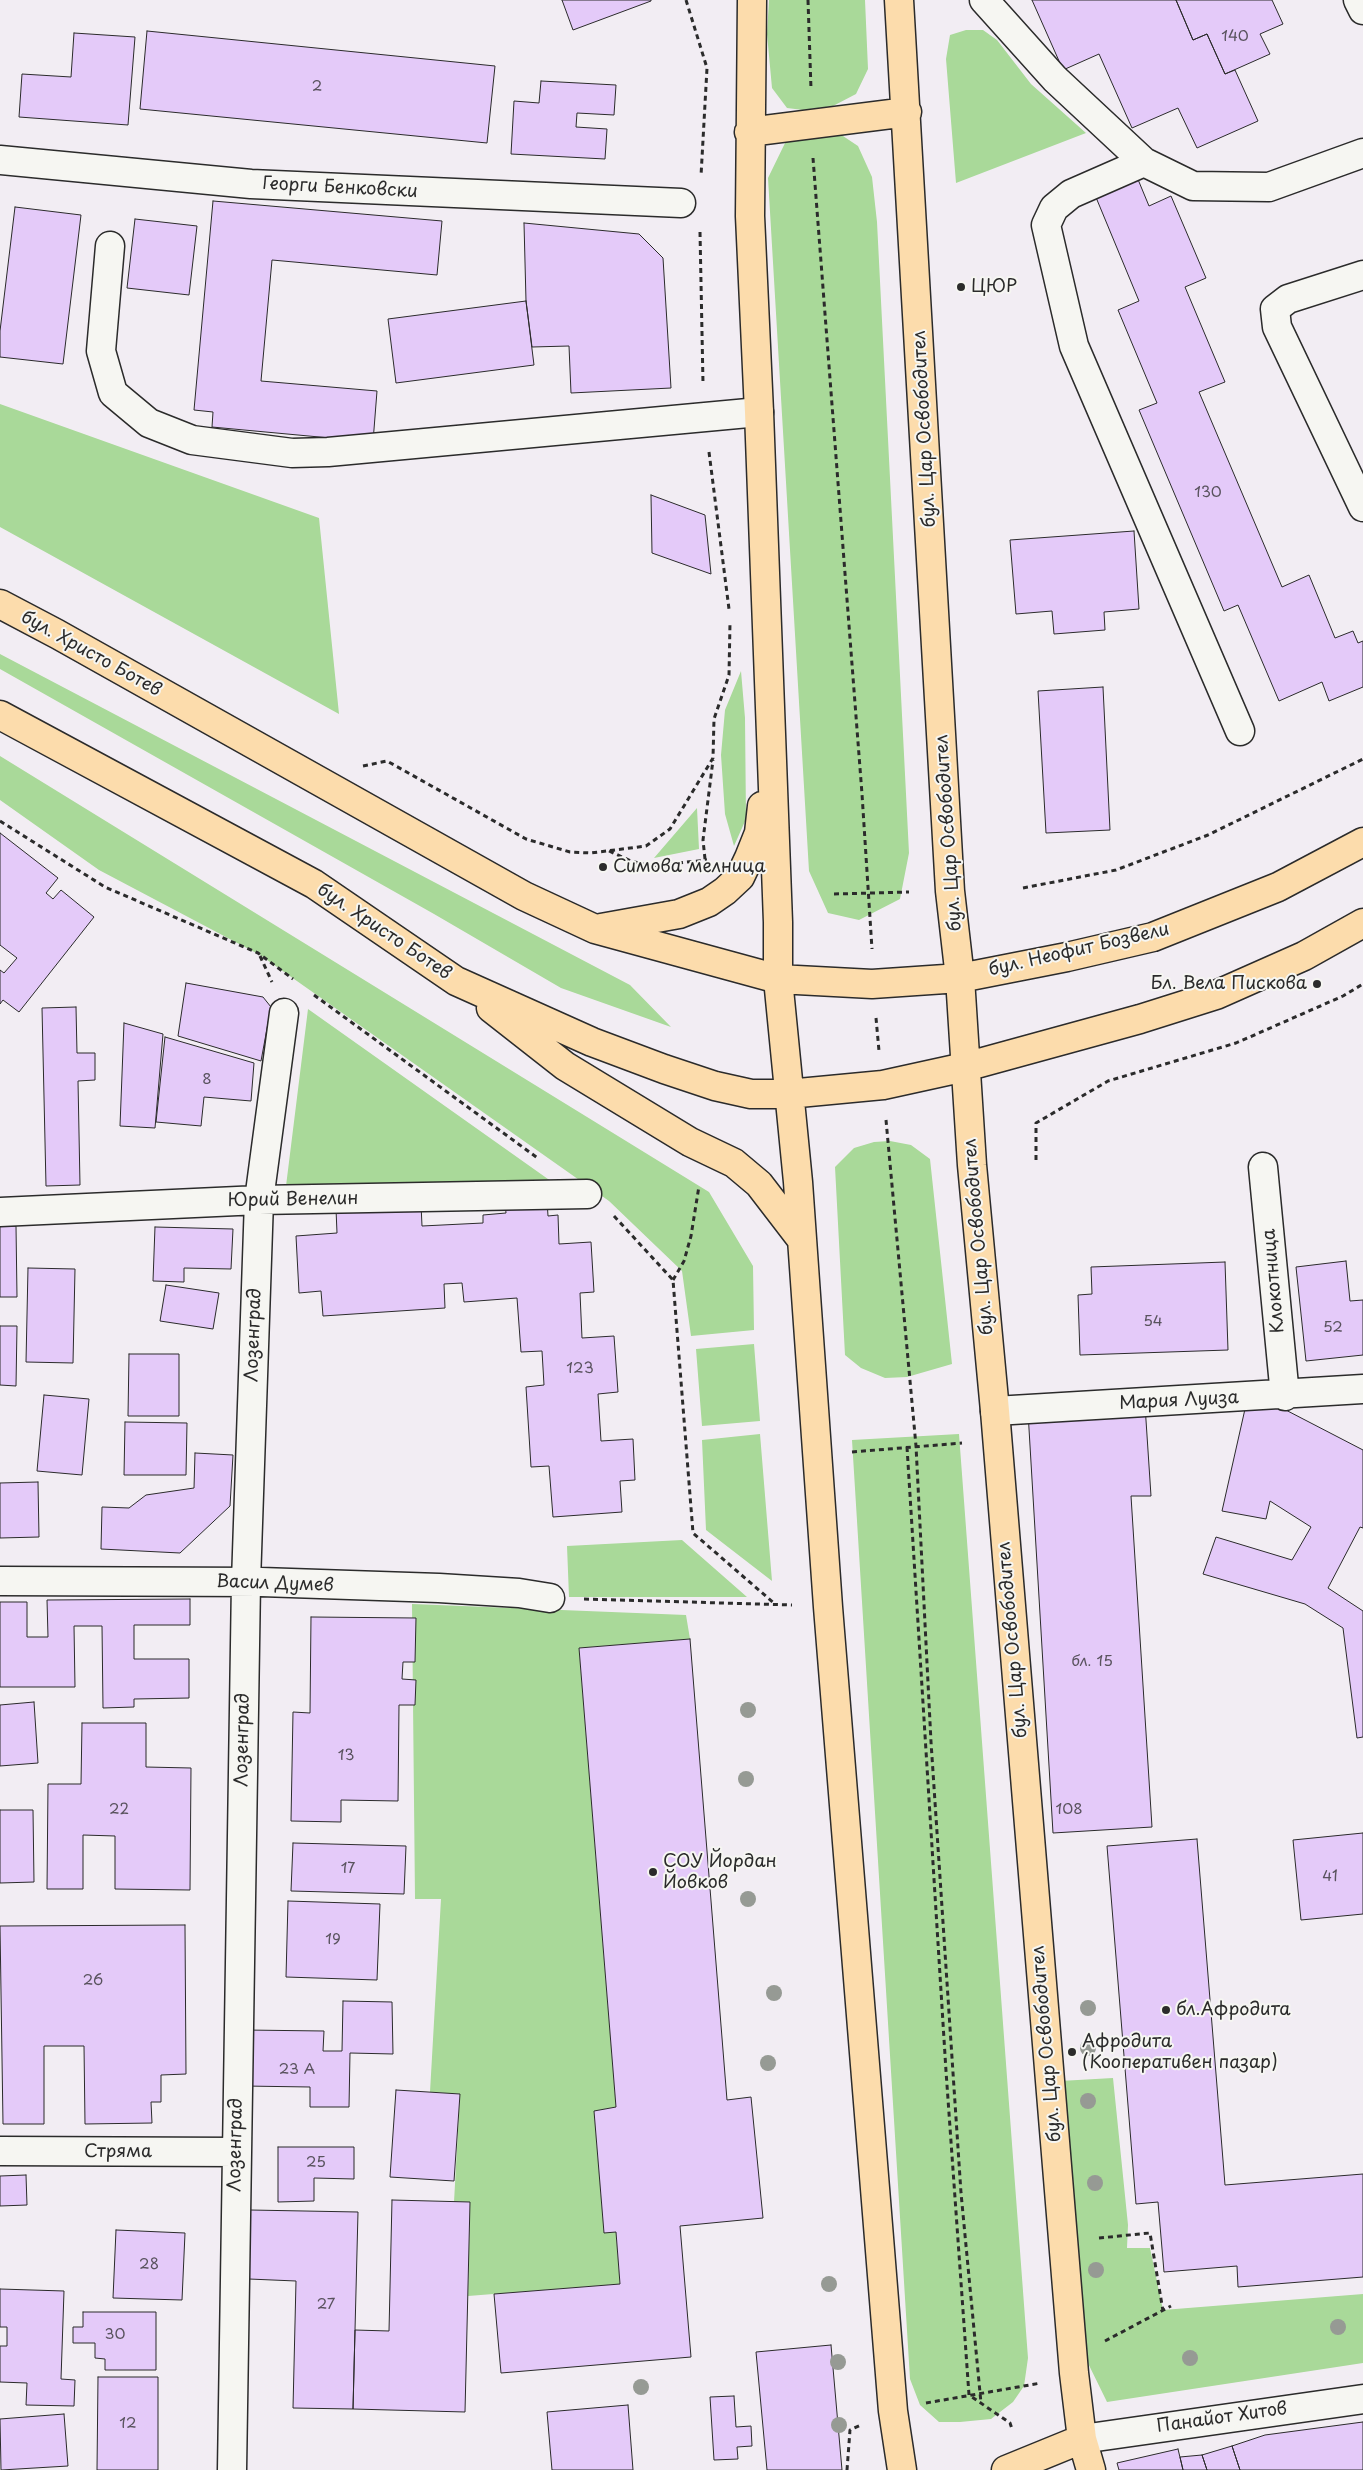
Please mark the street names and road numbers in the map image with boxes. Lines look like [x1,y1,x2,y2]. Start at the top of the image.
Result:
street label: Георги Бенковски [262,173,418,203]
street label: бул. Цар Освободител [909,330,941,528]
street label: бул. Христо Ботев [17,606,165,702]
street label: бул. Цар Освободител [931,734,967,932]
street label: бул. Христо Ботев [313,879,455,985]
street label: бул. Неофит Бозвели [986,919,1172,981]
street label: бул. Цар Освободител [960,1138,998,1336]
street label: Юрий Венелин [228,1188,358,1212]
street label: Клокотница [1259,1228,1289,1334]
street label: Лозенград [242,1288,266,1382]
street label: Мария Луиза [1119,1387,1239,1415]
street label: бул. Цар Освободител [994,1541,1032,1739]
street label: Васил Думев [216,1571,334,1597]
street label: Лозенград [231,1693,255,1787]
street label: бул. Цар Освободител [1028,1945,1066,2143]
street label: Лозенград [224,2098,248,2192]
street label: Стряма [84,2141,152,2163]
street label: Панайот Хитов [1155,2398,1289,2438]

